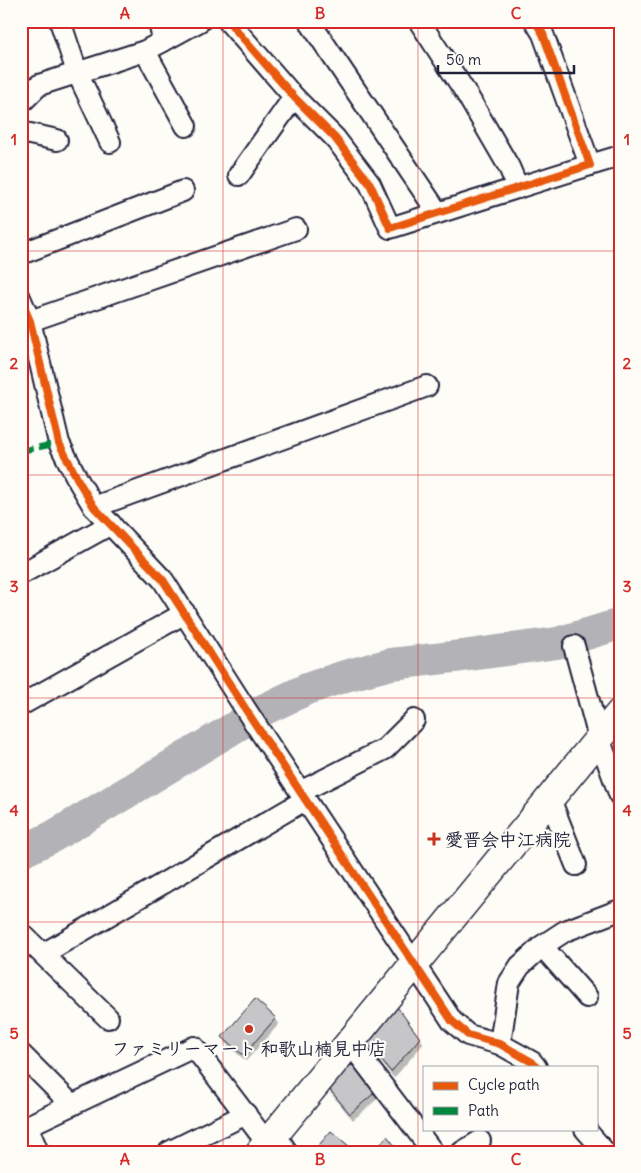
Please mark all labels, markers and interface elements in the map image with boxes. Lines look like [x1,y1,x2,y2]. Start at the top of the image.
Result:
text: A [120,3,130,23]
text: B [315,3,326,23]
text: C [511,3,522,23]
scale bar [438,42,575,74]
text: 50 m [446,50,481,69]
text: 1 [11,129,17,149]
text: 1 [624,129,630,149]
text: 2 [10,353,19,373]
text: 2 [623,353,632,373]
text: 3 [9,576,19,596]
text: 3 [622,576,632,596]
text: 4 [9,800,19,820]
text: 4 [622,800,632,820]
place label: 愛晋会中江病院 [445,828,571,851]
marker: 愛晋会中江病院 [427,832,441,846]
text: 5 [9,1023,19,1043]
marker: ファミリーマート 和歌山楠見中店 [243,1023,255,1035]
text: 5 [622,1023,632,1043]
place label: ファミリーマート 和歌山楠見中店 [111,1037,387,1060]
legend [423,1066,598,1130]
text: Cycle path [468,1075,540,1094]
text: Path [468,1101,499,1120]
text: A [120,1149,130,1169]
text: B [315,1149,326,1169]
text: C [511,1149,522,1169]

